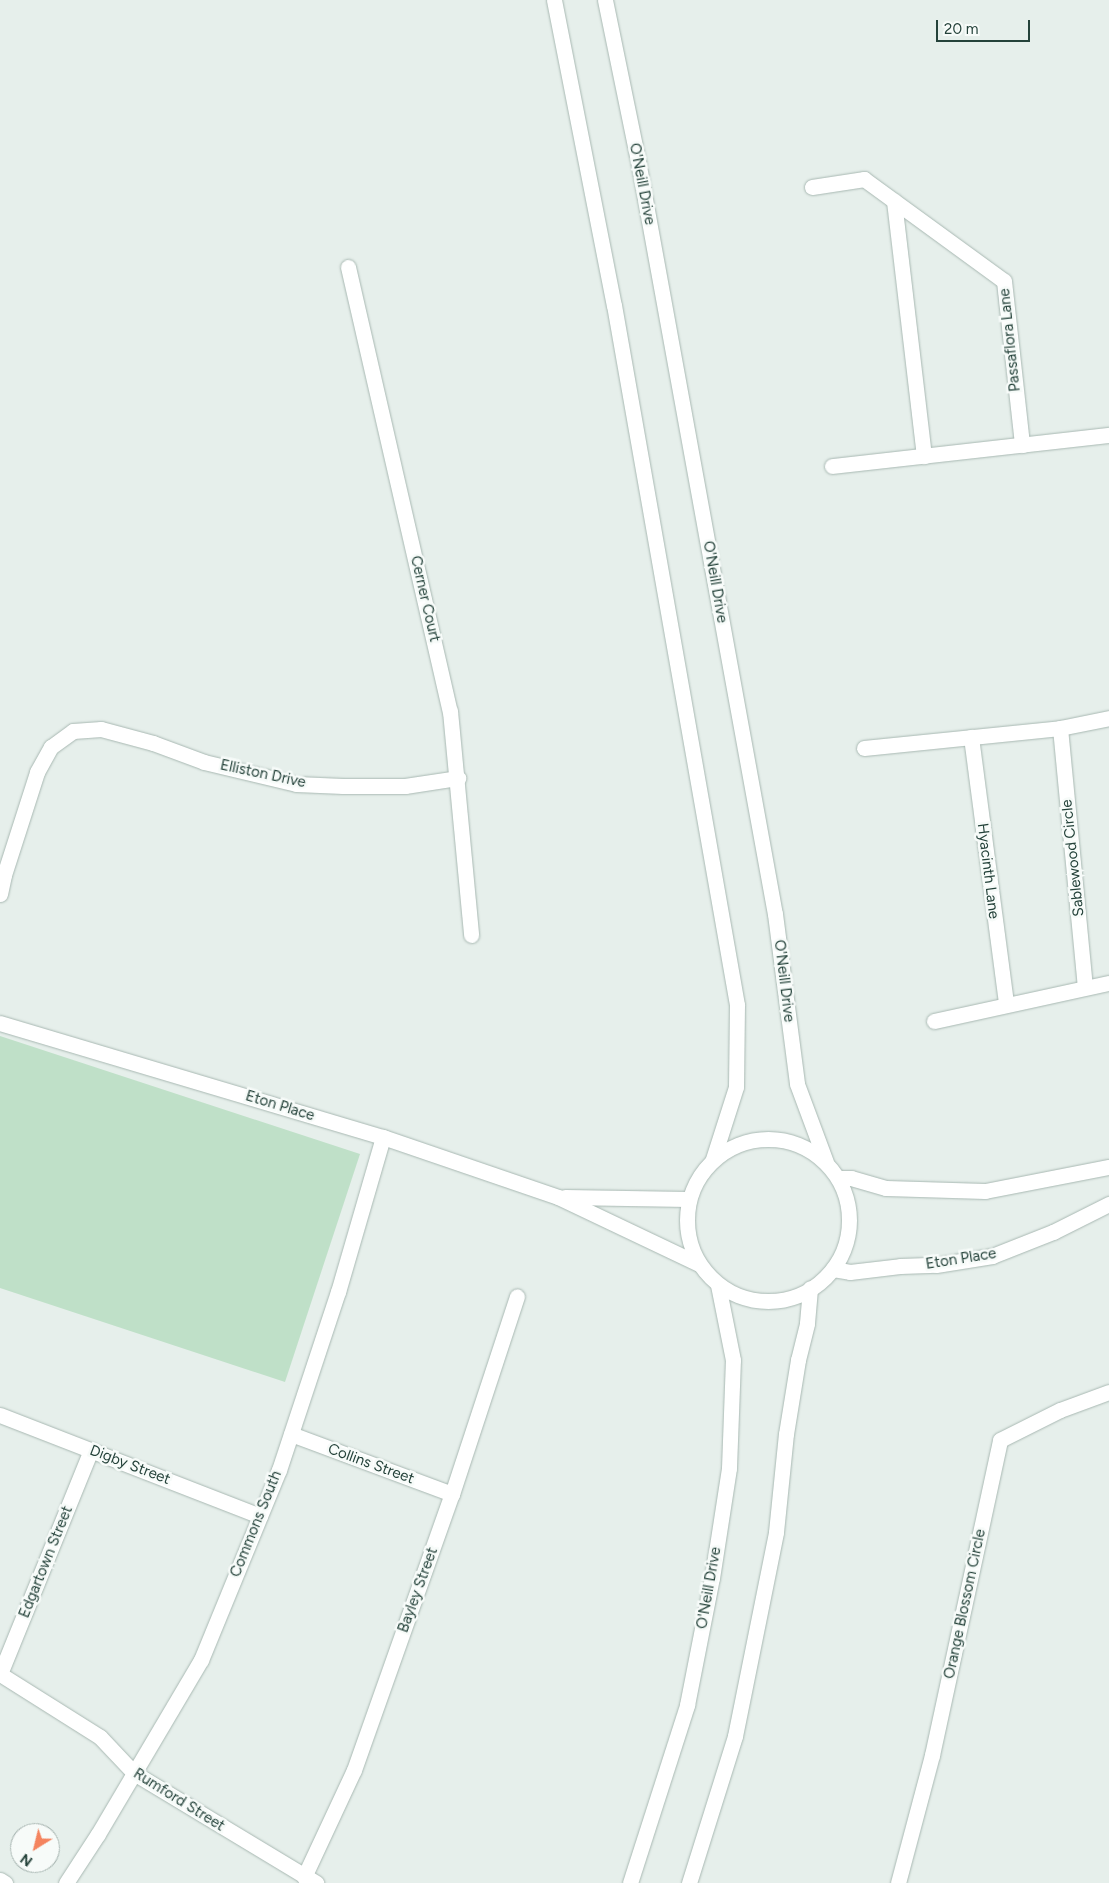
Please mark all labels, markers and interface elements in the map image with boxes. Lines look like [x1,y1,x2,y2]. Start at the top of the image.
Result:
scale bar [939,10,1033,42]
text: 20 m [944,20,978,38]
street label: O'Neill Drive [625,142,659,226]
street label: Passaflora Lane [996,287,1024,393]
street label: O'Neill Drive [699,540,731,624]
street label: Cerner Court [406,554,444,644]
street label: Elliston Drive [219,756,307,792]
street label: Sablewood Circle [1058,799,1088,917]
street label: Hyacinth Lane [973,822,1003,920]
street label: O'Neill Drive [770,939,798,1023]
street label: Eton Place [243,1087,317,1125]
street label: Eton Place [924,1245,998,1273]
street label: Collins Street [325,1440,417,1488]
street label: Digby Street [87,1441,173,1489]
street label: Commons South [226,1468,286,1580]
street label: Edgartown Street [15,1503,77,1621]
street label: Orange Blossom Circle [940,1527,990,1681]
street label: Bayley Street [394,1545,442,1635]
street label: O'Neill Drive [693,1546,725,1630]
street label: Rumford Street [130,1765,228,1835]
north arrow [10,1823,60,1873]
text: N [17,1850,36,1870]

